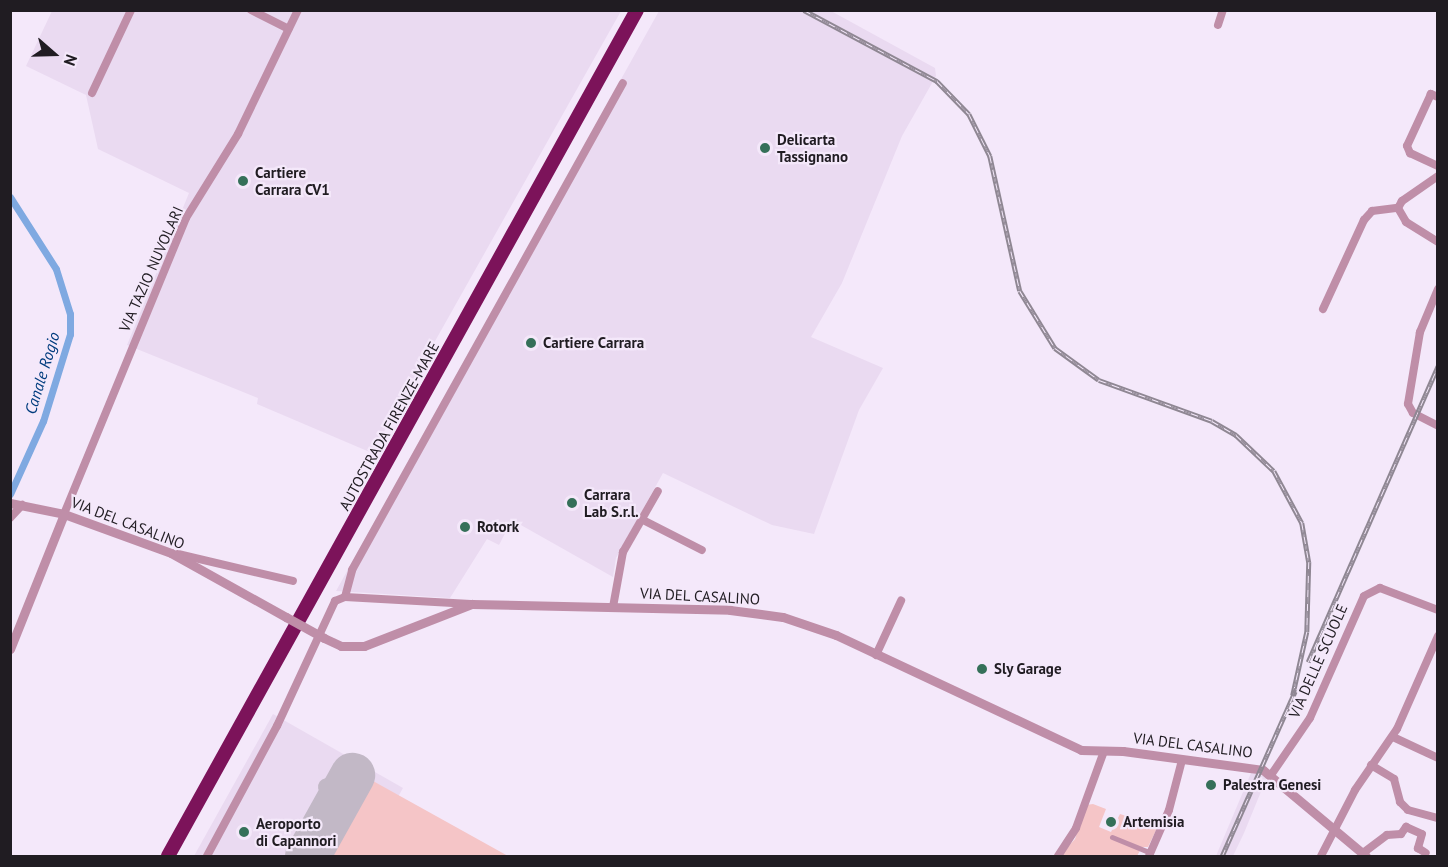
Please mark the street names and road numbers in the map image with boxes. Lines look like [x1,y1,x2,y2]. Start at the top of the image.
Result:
street label: VIA TAZIO NUVOLARI [115,203,187,335]
street label: AUTOSTRADA FIRENZE-MARE [335,338,443,514]
street label: VIA DEL CASALINO [68,493,188,553]
street label: VIA DEL CASALINO [639,584,761,608]
street label: VIA DELLE SCUOLE [1285,601,1351,721]
street label: VIA DEL CASALINO [1132,729,1254,761]

